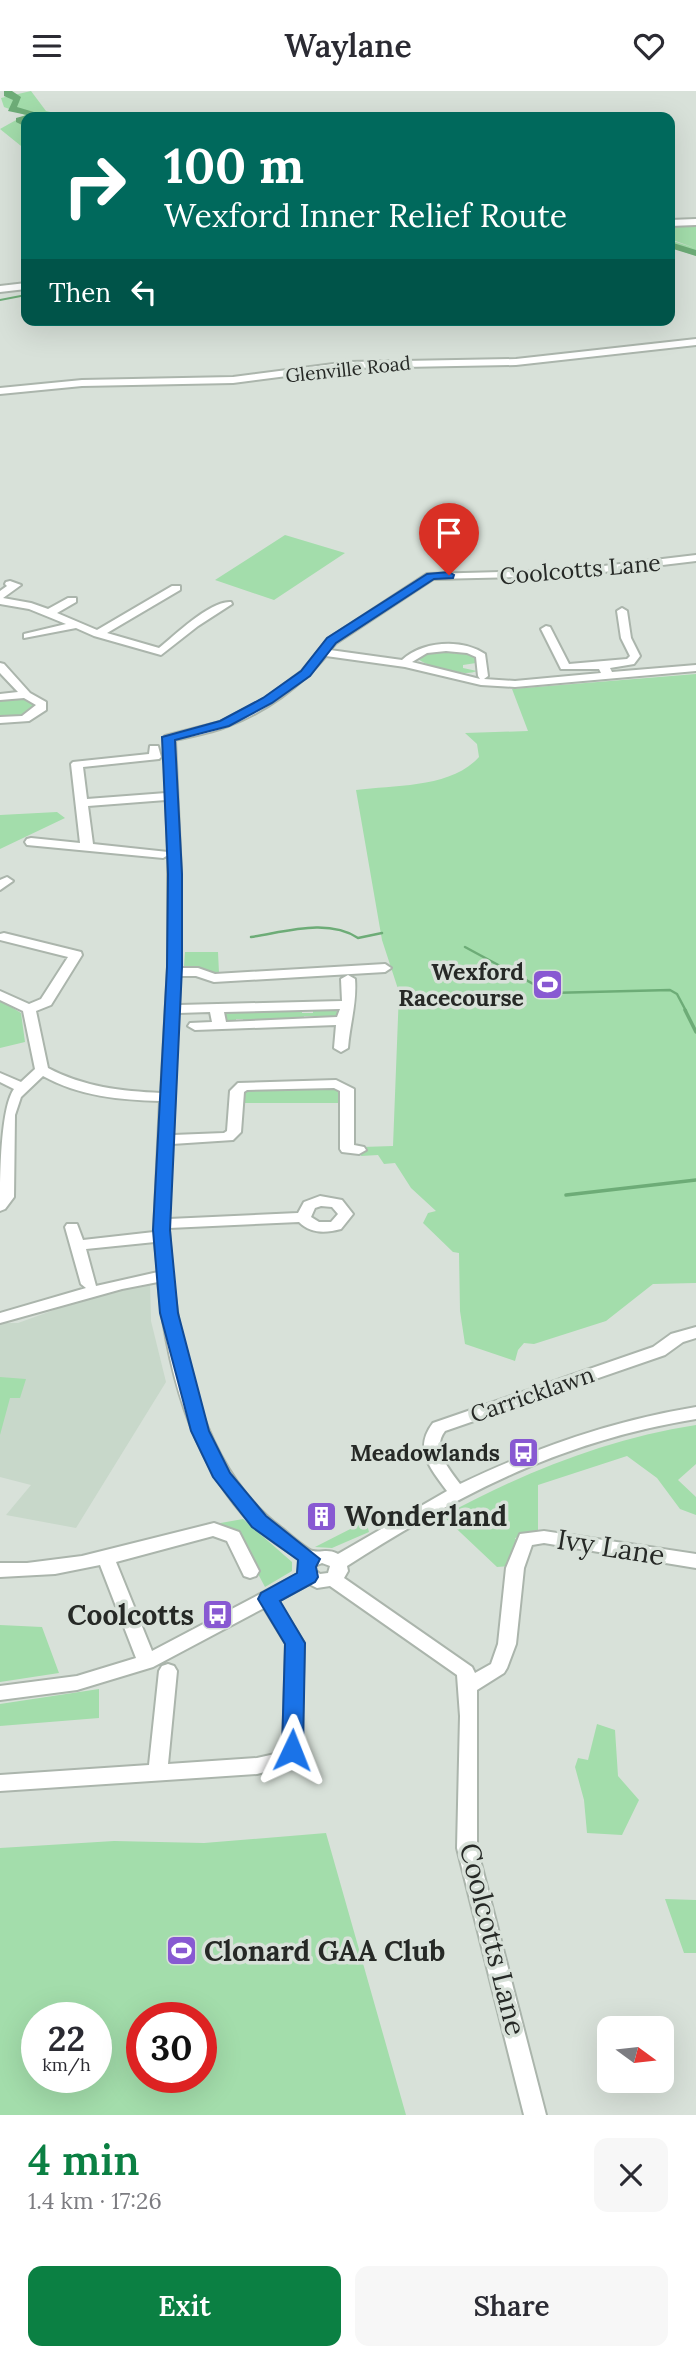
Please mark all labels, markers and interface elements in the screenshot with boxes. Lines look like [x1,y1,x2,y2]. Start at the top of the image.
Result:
text: Waylane [284,25,412,66]
icon: menu [28,27,66,65]
icon: heart [630,27,668,65]
text: 100 m [164,134,304,196]
icon: right [49,140,140,231]
text: Wexford Inner Relief Route [164,195,567,236]
icon: left [125,273,163,311]
text: Then [49,276,111,309]
street label: Glenville Road [284,350,412,388]
pin [419,503,479,575]
icon: arrive [430,514,468,552]
street label: Coolcotts Lane [498,548,662,590]
place label: Wexford Racecourse [398,957,524,1012]
sports icon: Wexford Racecourse [530,967,564,1001]
street label: Carricklawn [466,1359,598,1429]
bus stop icon: Meadowlands [506,1435,540,1469]
place label: Meadowlands [350,1438,500,1467]
place label: Wonderland [344,1498,507,1534]
building icon: Wonderland [304,1499,338,1533]
street label: Ivy Lane [555,1521,667,1573]
place label: Coolcotts [67,1597,194,1633]
bus stop icon: Coolcotts [200,1598,234,1632]
position arrow [255,1713,329,1787]
street label: Coolcotts Lane [452,1839,534,2039]
place label: Clonard GAA Club [204,1933,445,1969]
sports icon: Clonard GAA Club [164,1934,198,1968]
speed limit sign: 30 [126,2002,217,2093]
text: 22 [48,2016,85,2061]
north arrow [597,2016,674,2093]
map controls [597,2016,674,2093]
text: km/h [42,2053,91,2076]
text: 4 min [28,2133,140,2187]
button: close [594,2138,668,2212]
text: 1.4 km · 17:26 [28,2186,162,2215]
button: Exit [28,2266,341,2346]
button: Share [355,2266,668,2346]

